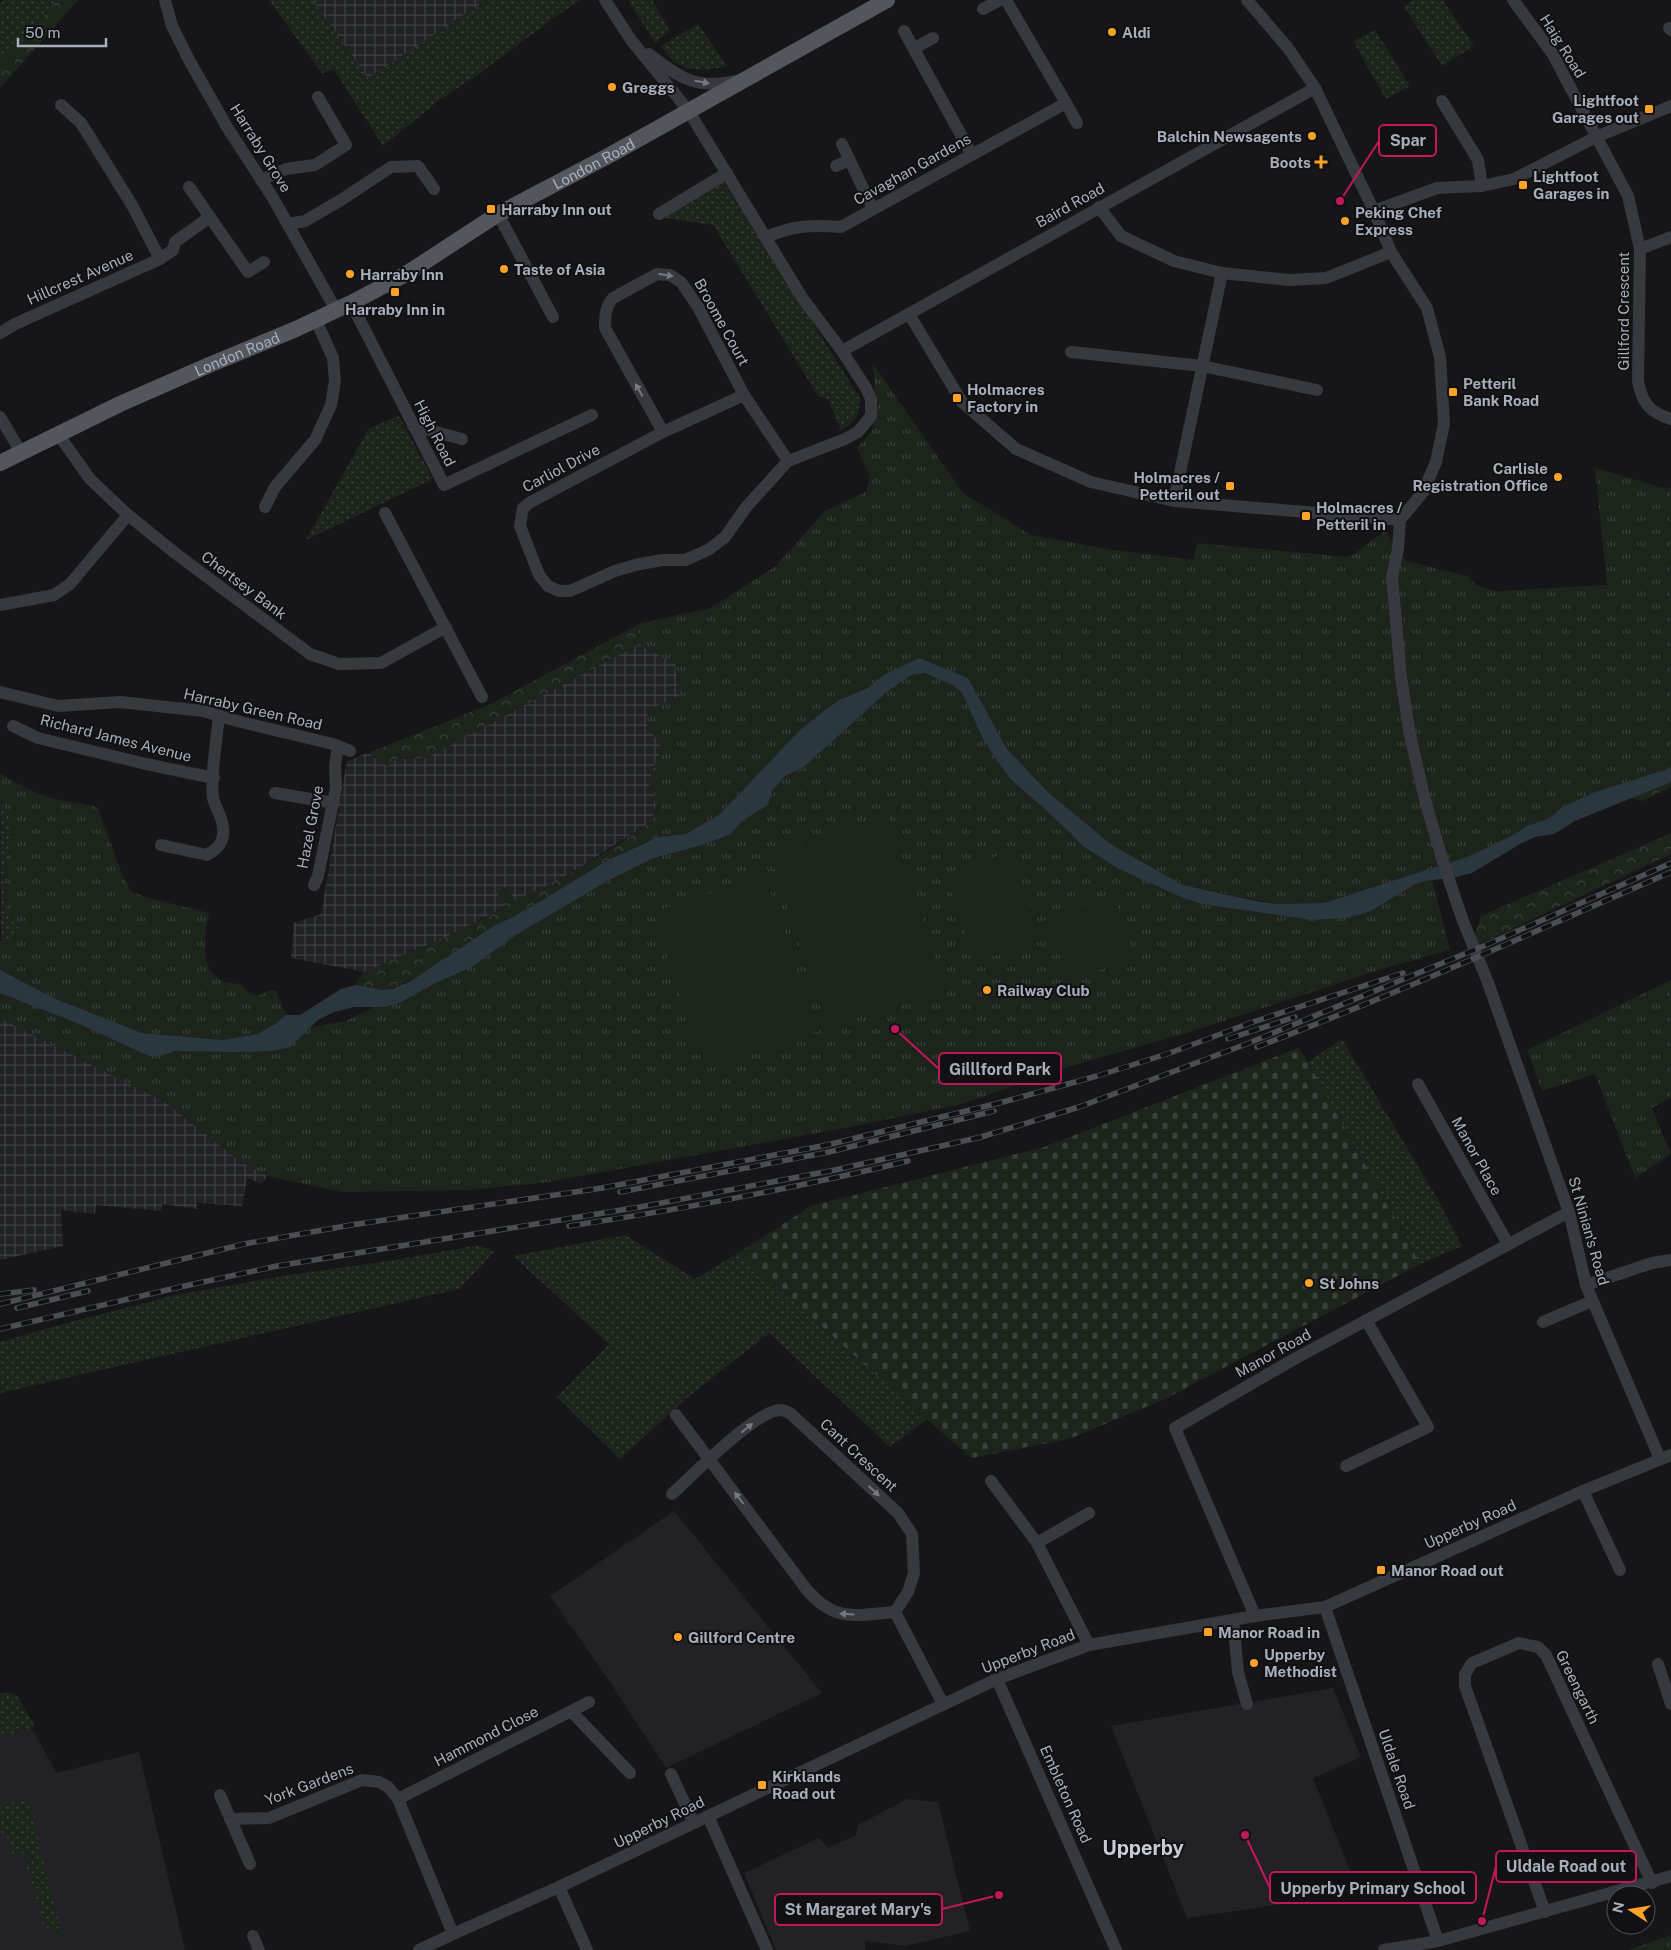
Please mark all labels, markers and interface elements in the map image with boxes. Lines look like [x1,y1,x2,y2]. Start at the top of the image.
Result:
street label: Haig Road [1537,11,1589,81]
scale bar [18,15,105,47]
text: 50 m [25,24,60,41]
place label: Aldi [1122,24,1151,41]
marker: Aldi [1106,26,1118,38]
place label: Greggs [622,79,675,96]
one-way arrow [694,79,710,87]
marker: Greggs [606,81,618,93]
place label: Lightfoot Garages out [1552,92,1639,126]
street label: Harraby Grove [227,101,295,195]
marker: Lightfoot Garages out [1643,103,1655,115]
callout: Spar [1379,125,1436,156]
place label: Balchin Newsagents [1157,128,1302,145]
street label: Cavaghan Gardens [851,130,973,208]
marker: Balchin Newsagents [1306,130,1318,142]
text: Spar [1390,131,1427,150]
street label: London Road [550,134,638,192]
place label: Boots [1270,154,1311,171]
marker: Boots [1315,156,1327,168]
place label: Lightfoot Garages in [1533,168,1609,202]
street label: Baird Road [1033,179,1107,231]
marker: Lightfoot Garages in [1517,179,1529,191]
place label: Harraby Inn out [501,201,612,218]
marker: Harraby Inn out [485,203,497,215]
place label: Peking Chef Express [1355,204,1442,238]
marker: Peking Chef Express [1339,215,1351,227]
street label: Hillcrest Avenue [24,246,136,308]
street label: Gillford Crescent [1615,251,1632,370]
place label: Taste of Asia [514,261,605,278]
marker: Taste of Asia [498,263,510,275]
place label: Harraby Inn [360,266,444,283]
marker: Harraby Inn [344,268,356,280]
one-way arrow [658,272,674,280]
street label: Broome Court [691,276,753,369]
marker: Harraby Inn in [389,286,401,298]
place label: Harraby Inn in [345,301,445,318]
street label: London Road [192,328,282,379]
place label: Petteril Bank Road [1463,375,1539,409]
place label: Holmacres Factory in [967,381,1045,415]
one-way arrow [635,383,644,396]
marker: Petteril Bank Road [1447,386,1459,398]
marker: Holmacres Factory in [951,392,963,404]
street label: High Road [411,397,459,469]
street label: Carliol Drive [519,441,603,495]
place label: Carlisle Registration Office [1412,460,1548,494]
place label: Holmacres / Petteril out [1133,469,1220,503]
marker: Carlisle Registration Office [1552,471,1564,483]
marker: Holmacres / Petteril out [1224,480,1236,492]
place label: Holmacres / Petteril in [1316,499,1403,533]
marker: Holmacres / Petteril in [1300,510,1312,522]
street label: Chertsey Bank [198,548,290,622]
street label: Harraby Green Road [182,685,324,733]
street label: Richard James Avenue [39,711,193,765]
street label: Hazel Grove [294,784,326,870]
place label: Railway Club [997,982,1090,999]
marker: Railway Club [981,984,993,996]
callout: Gilllford Park [939,1053,1061,1084]
text: Gilllford Park [949,1060,1051,1079]
street label: Manor Place [1448,1114,1506,1198]
street label: St Ninian's Road [1565,1175,1613,1287]
place label: St Johns [1319,1275,1379,1292]
marker: St Johns [1303,1277,1315,1289]
street label: Manor Road [1232,1325,1314,1381]
street label: Cant Crescent [817,1415,901,1495]
one-way arrow [741,1422,753,1434]
one-way arrow [868,1485,880,1497]
one-way arrow [734,1491,744,1505]
street label: Upperby Road [1421,1496,1519,1552]
place label: Manor Road out [1391,1562,1504,1579]
marker: Manor Road out [1375,1564,1387,1576]
one-way arrow [838,1610,854,1618]
place label: Manor Road in [1218,1624,1320,1641]
street label: Upperby Road [979,1625,1077,1677]
marker: Manor Road in [1202,1626,1214,1638]
place label: Gillford Centre [688,1629,795,1646]
marker: Gillford Centre [672,1631,684,1643]
place label: Upperby Methodist [1264,1646,1337,1680]
street label: Greengarth [1553,1647,1603,1727]
marker: Upperby Methodist [1248,1657,1260,1669]
street label: Hammond Close [431,1702,541,1770]
street label: Uldale Road [1375,1727,1419,1811]
street label: Embleton Road [1037,1742,1095,1846]
street label: York Gardens [262,1759,356,1809]
place label: Kirklands Road out [772,1768,841,1802]
marker: Kirklands Road out [756,1779,768,1791]
street label: Upperby Road [611,1793,707,1851]
district label: Upperby [1102,1836,1184,1860]
callout: Uldale Road out [1496,1851,1636,1882]
text: Uldale Road out [1506,1857,1627,1876]
callout: Upperby Primary School [1270,1872,1476,1903]
text: Upperby Primary School [1280,1879,1466,1898]
north arrow [1606,1885,1656,1935]
callout: St Margaret Mary's [775,1894,942,1925]
text: St Margaret Mary's [784,1900,932,1919]
text: N [1609,1900,1627,1914]

